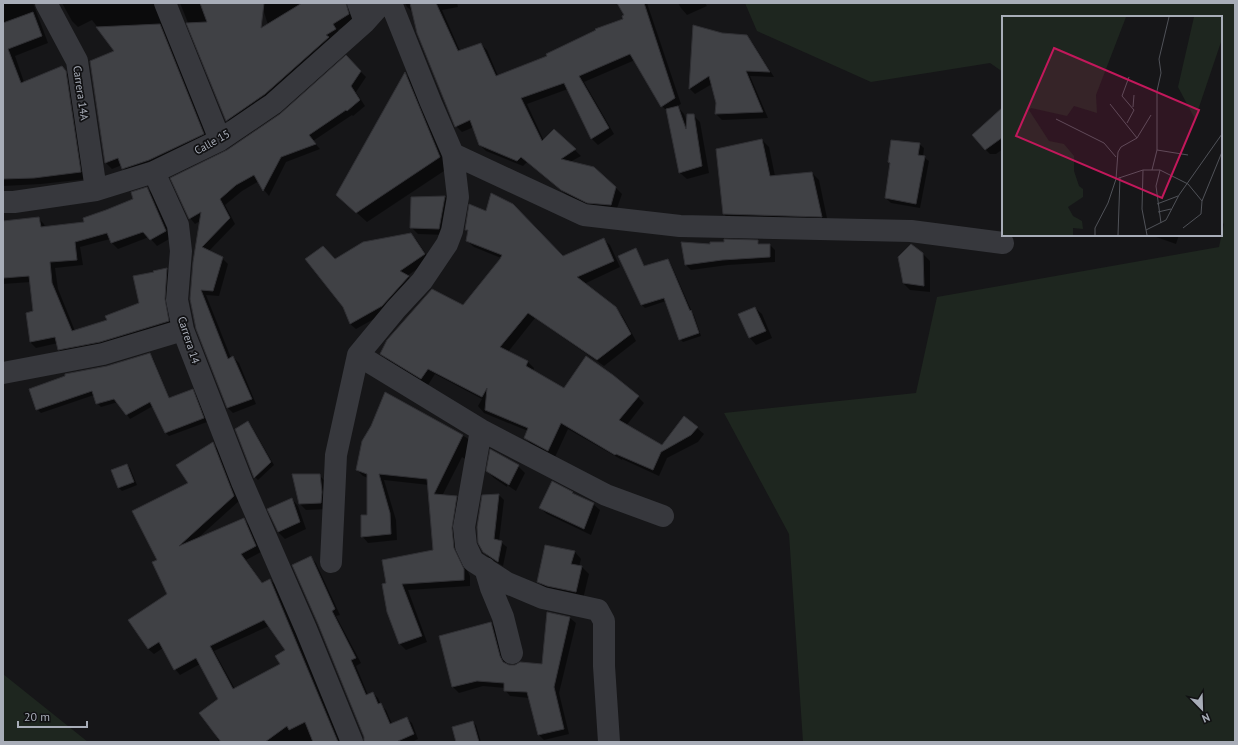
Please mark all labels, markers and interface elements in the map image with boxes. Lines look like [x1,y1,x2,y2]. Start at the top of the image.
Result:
inset map [1002,16,1222,236]
street label: Carrera 14A [70,65,92,122]
street label: Calle 15 [192,127,232,157]
street label: Carrera 14 [175,315,203,365]
north arrow [1182,689,1222,729]
scale bar [18,703,87,729]
text: 20 m [24,709,50,724]
text: N [1200,710,1212,726]

